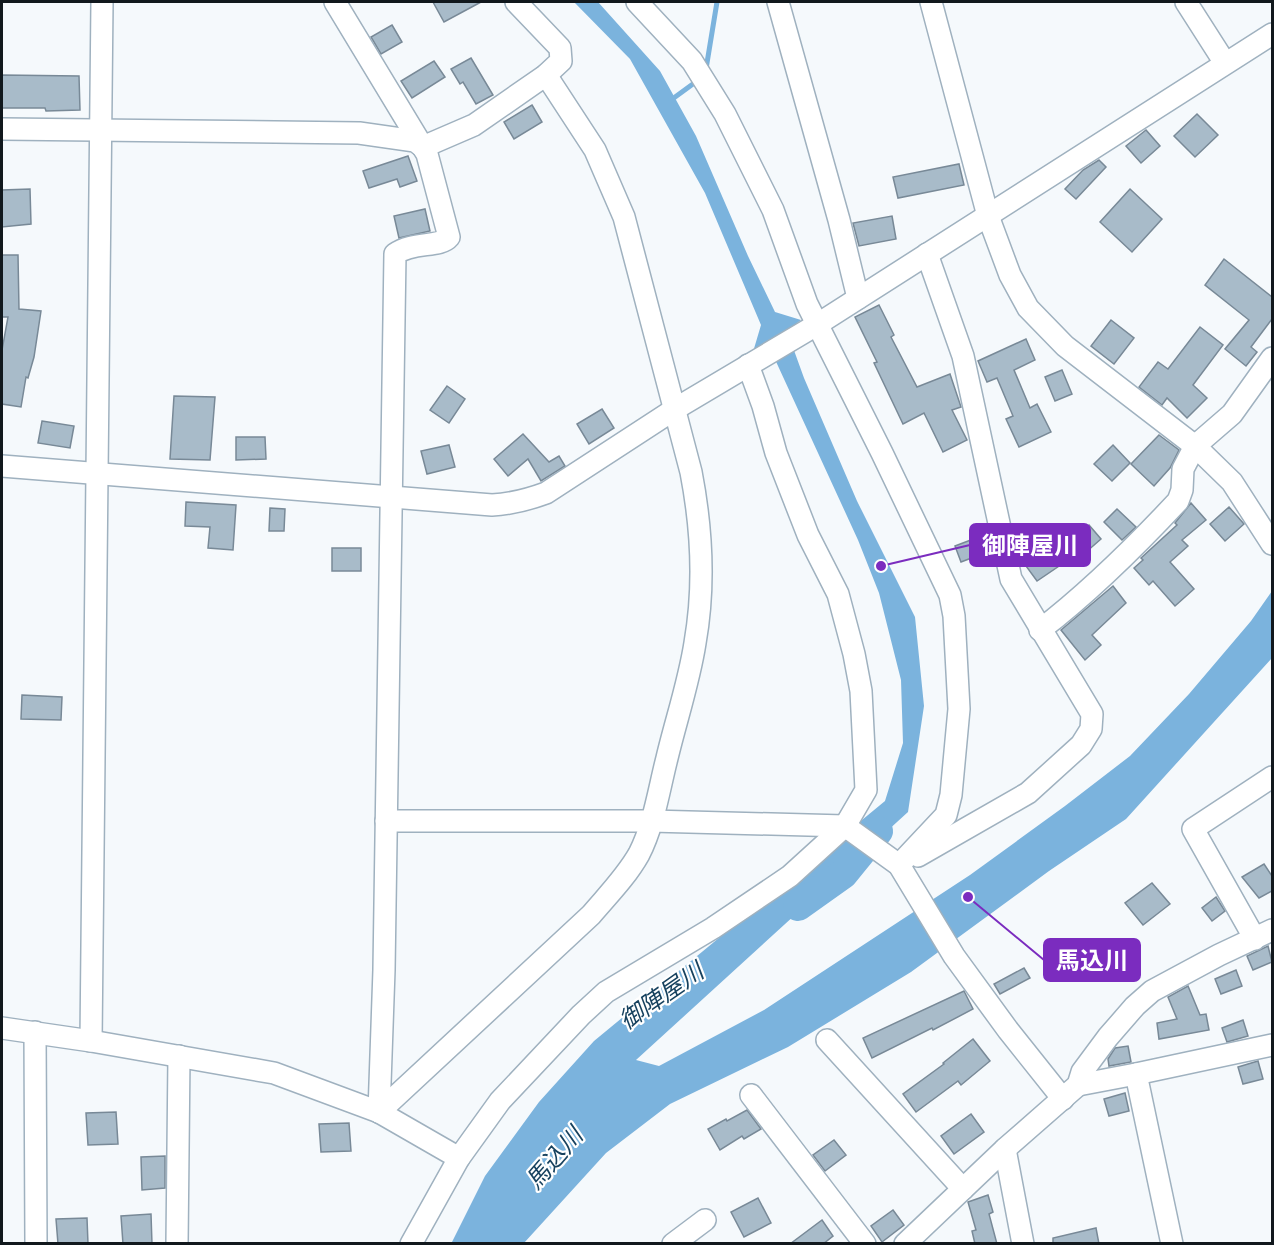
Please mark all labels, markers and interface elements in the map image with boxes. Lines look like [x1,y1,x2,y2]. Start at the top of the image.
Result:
callout: 御陣屋川 [970,524,1090,566]
text: 御陣屋川 [982,533,1078,559]
callout: 馬込川 [1044,939,1140,981]
text: 馬込川 [1056,949,1128,974]
water label: 御陣屋川 [615,956,711,1034]
water label: 馬込川 [522,1121,590,1194]

